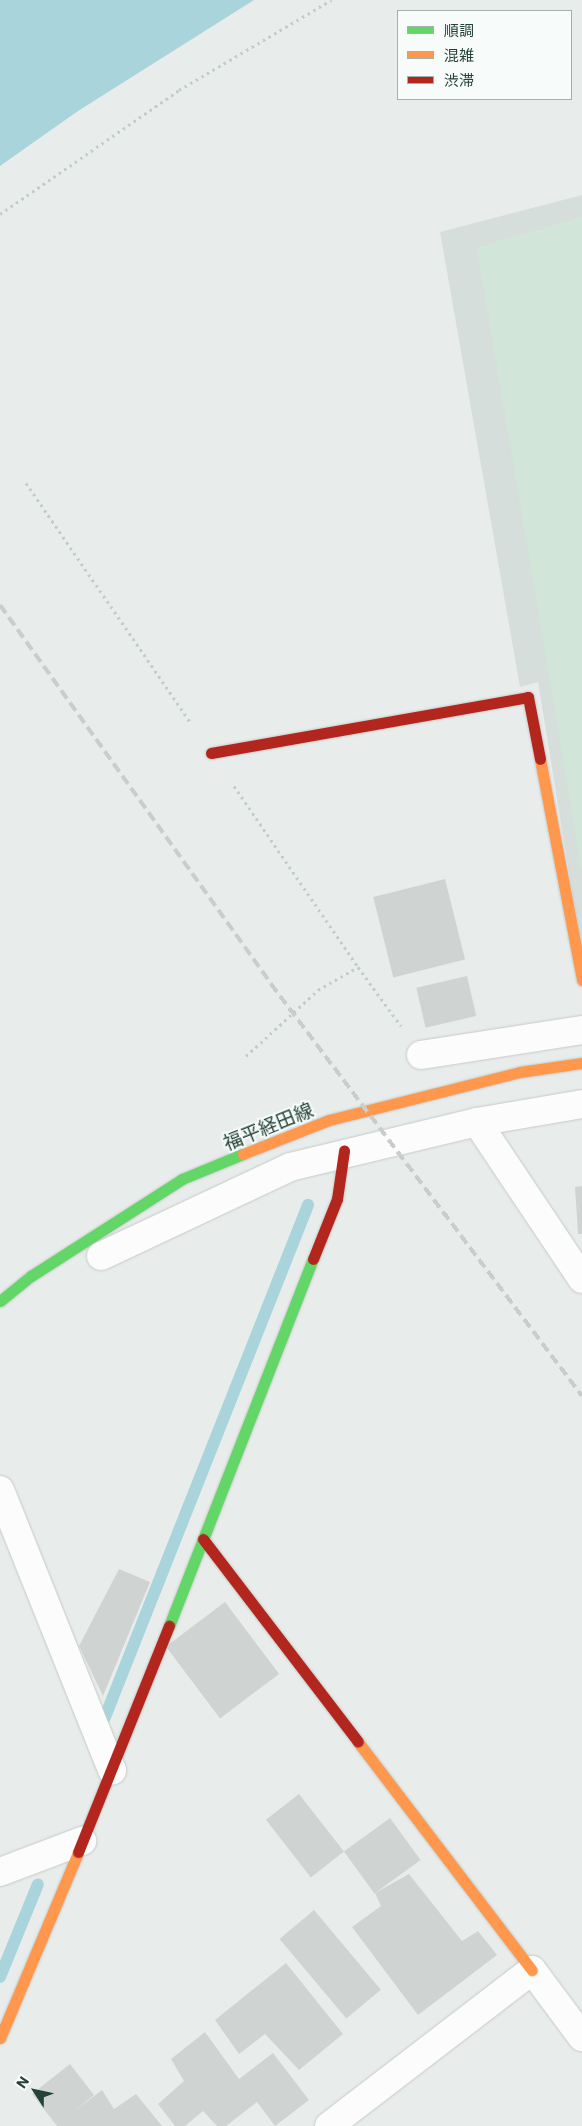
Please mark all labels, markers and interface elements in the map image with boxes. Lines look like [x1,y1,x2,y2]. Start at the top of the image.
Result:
legend [397,10,572,100]
text: 順調 [444,21,474,39]
text: 混雑 [444,46,474,64]
text: 渋滞 [444,71,474,89]
street label: 福平経田線 [220,1098,316,1154]
north arrow [10,2066,60,2116]
text: N [12,2073,32,2091]

